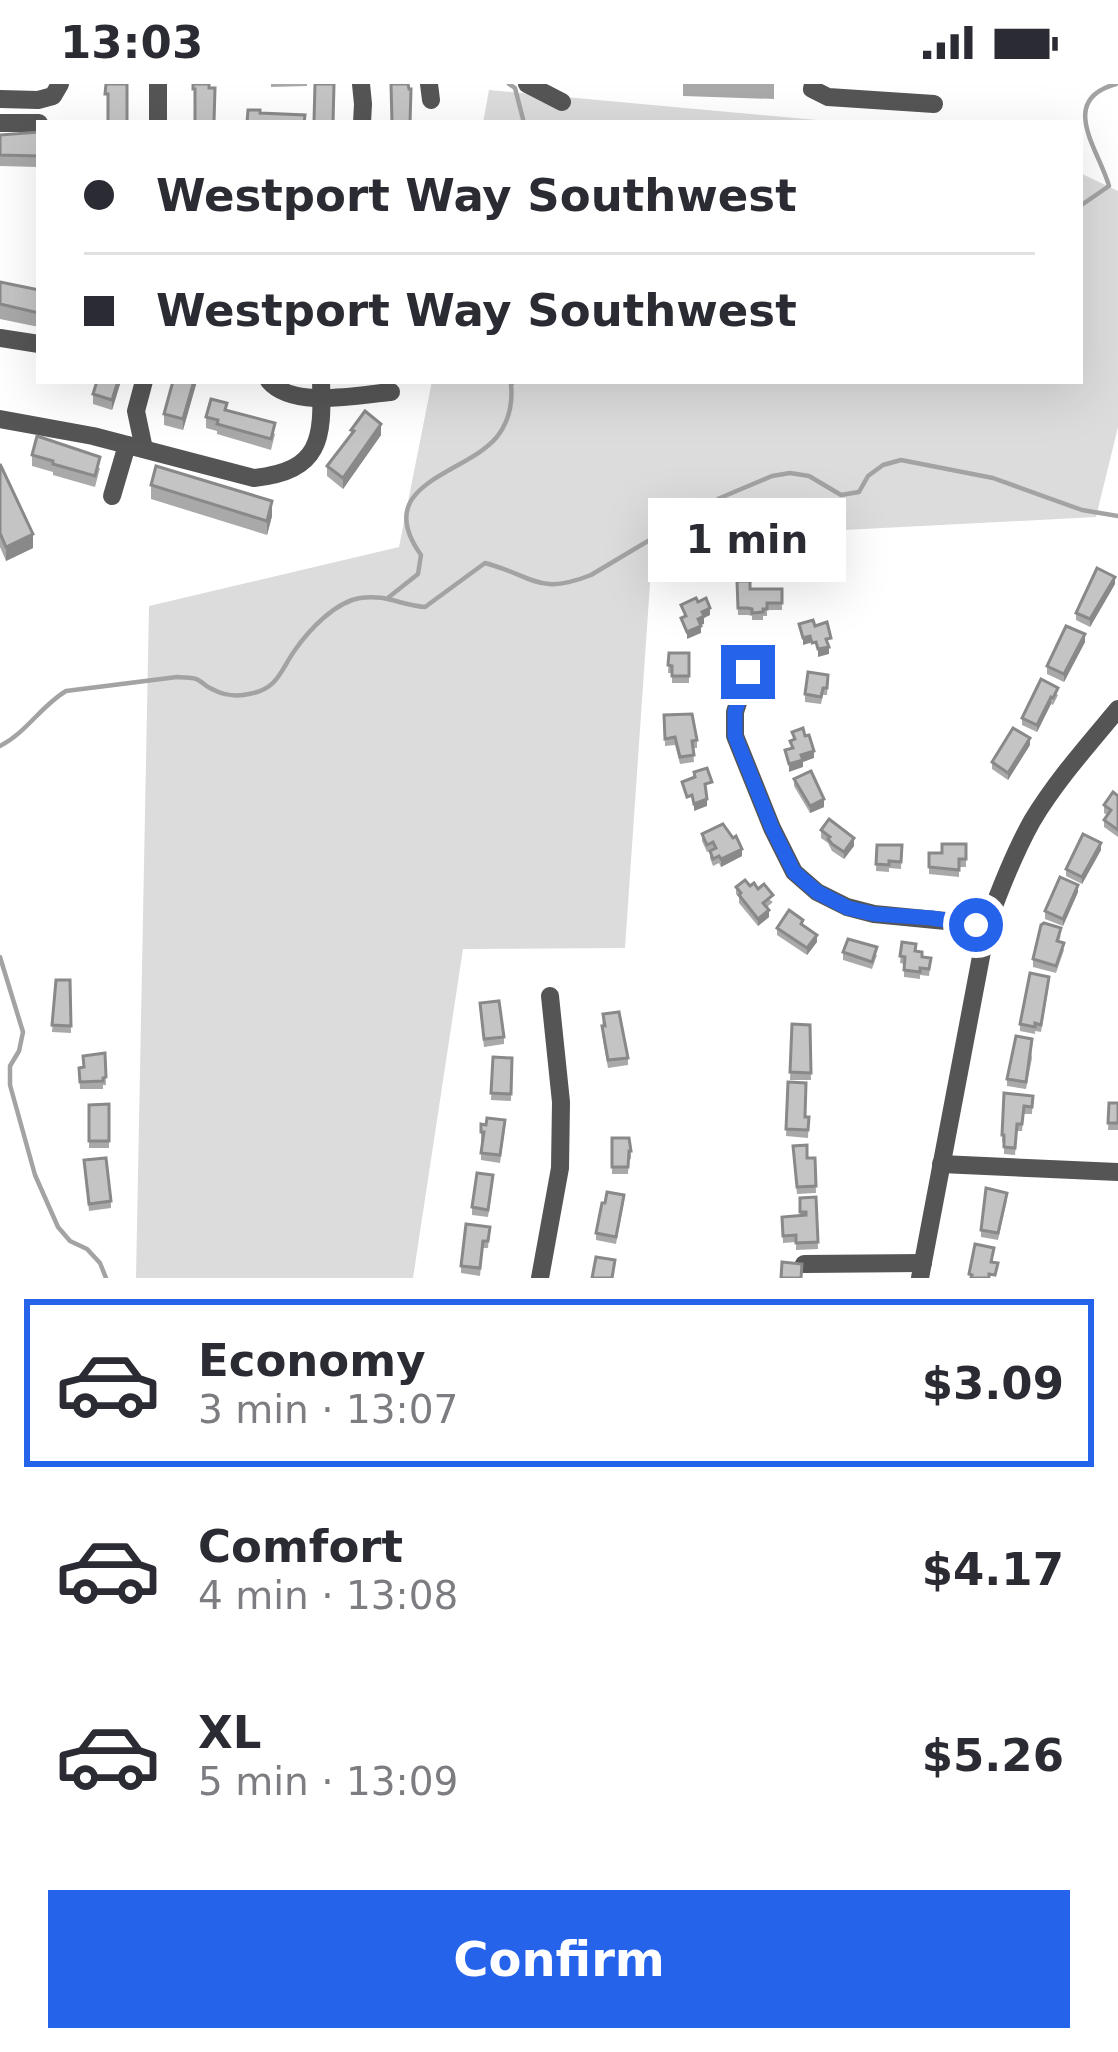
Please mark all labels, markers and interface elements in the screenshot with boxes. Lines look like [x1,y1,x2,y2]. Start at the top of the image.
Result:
text: 13:03 [60,16,203,69]
text: Westport Way Southwest [156,169,797,222]
text: Westport Way Southwest [156,284,797,337]
callout: 1 min [649,498,847,582]
text: 1 min [686,517,808,562]
route end [721,645,775,699]
route start [949,898,1003,952]
icon: car [54,1329,162,1437]
text: Economy [198,1334,426,1387]
text: $3.09 [922,1357,1064,1410]
text: 3 min · 13:07 [198,1387,458,1432]
icon: car [54,1515,162,1623]
text: Comfort [198,1520,403,1573]
text: $4.17 [922,1543,1064,1596]
text: 4 min · 13:08 [198,1573,458,1618]
icon: car [54,1701,162,1809]
text: XL [198,1706,261,1759]
text: $5.26 [922,1729,1064,1782]
text: 5 min · 13:09 [198,1759,458,1804]
button: Confirm [48,1890,1070,2028]

